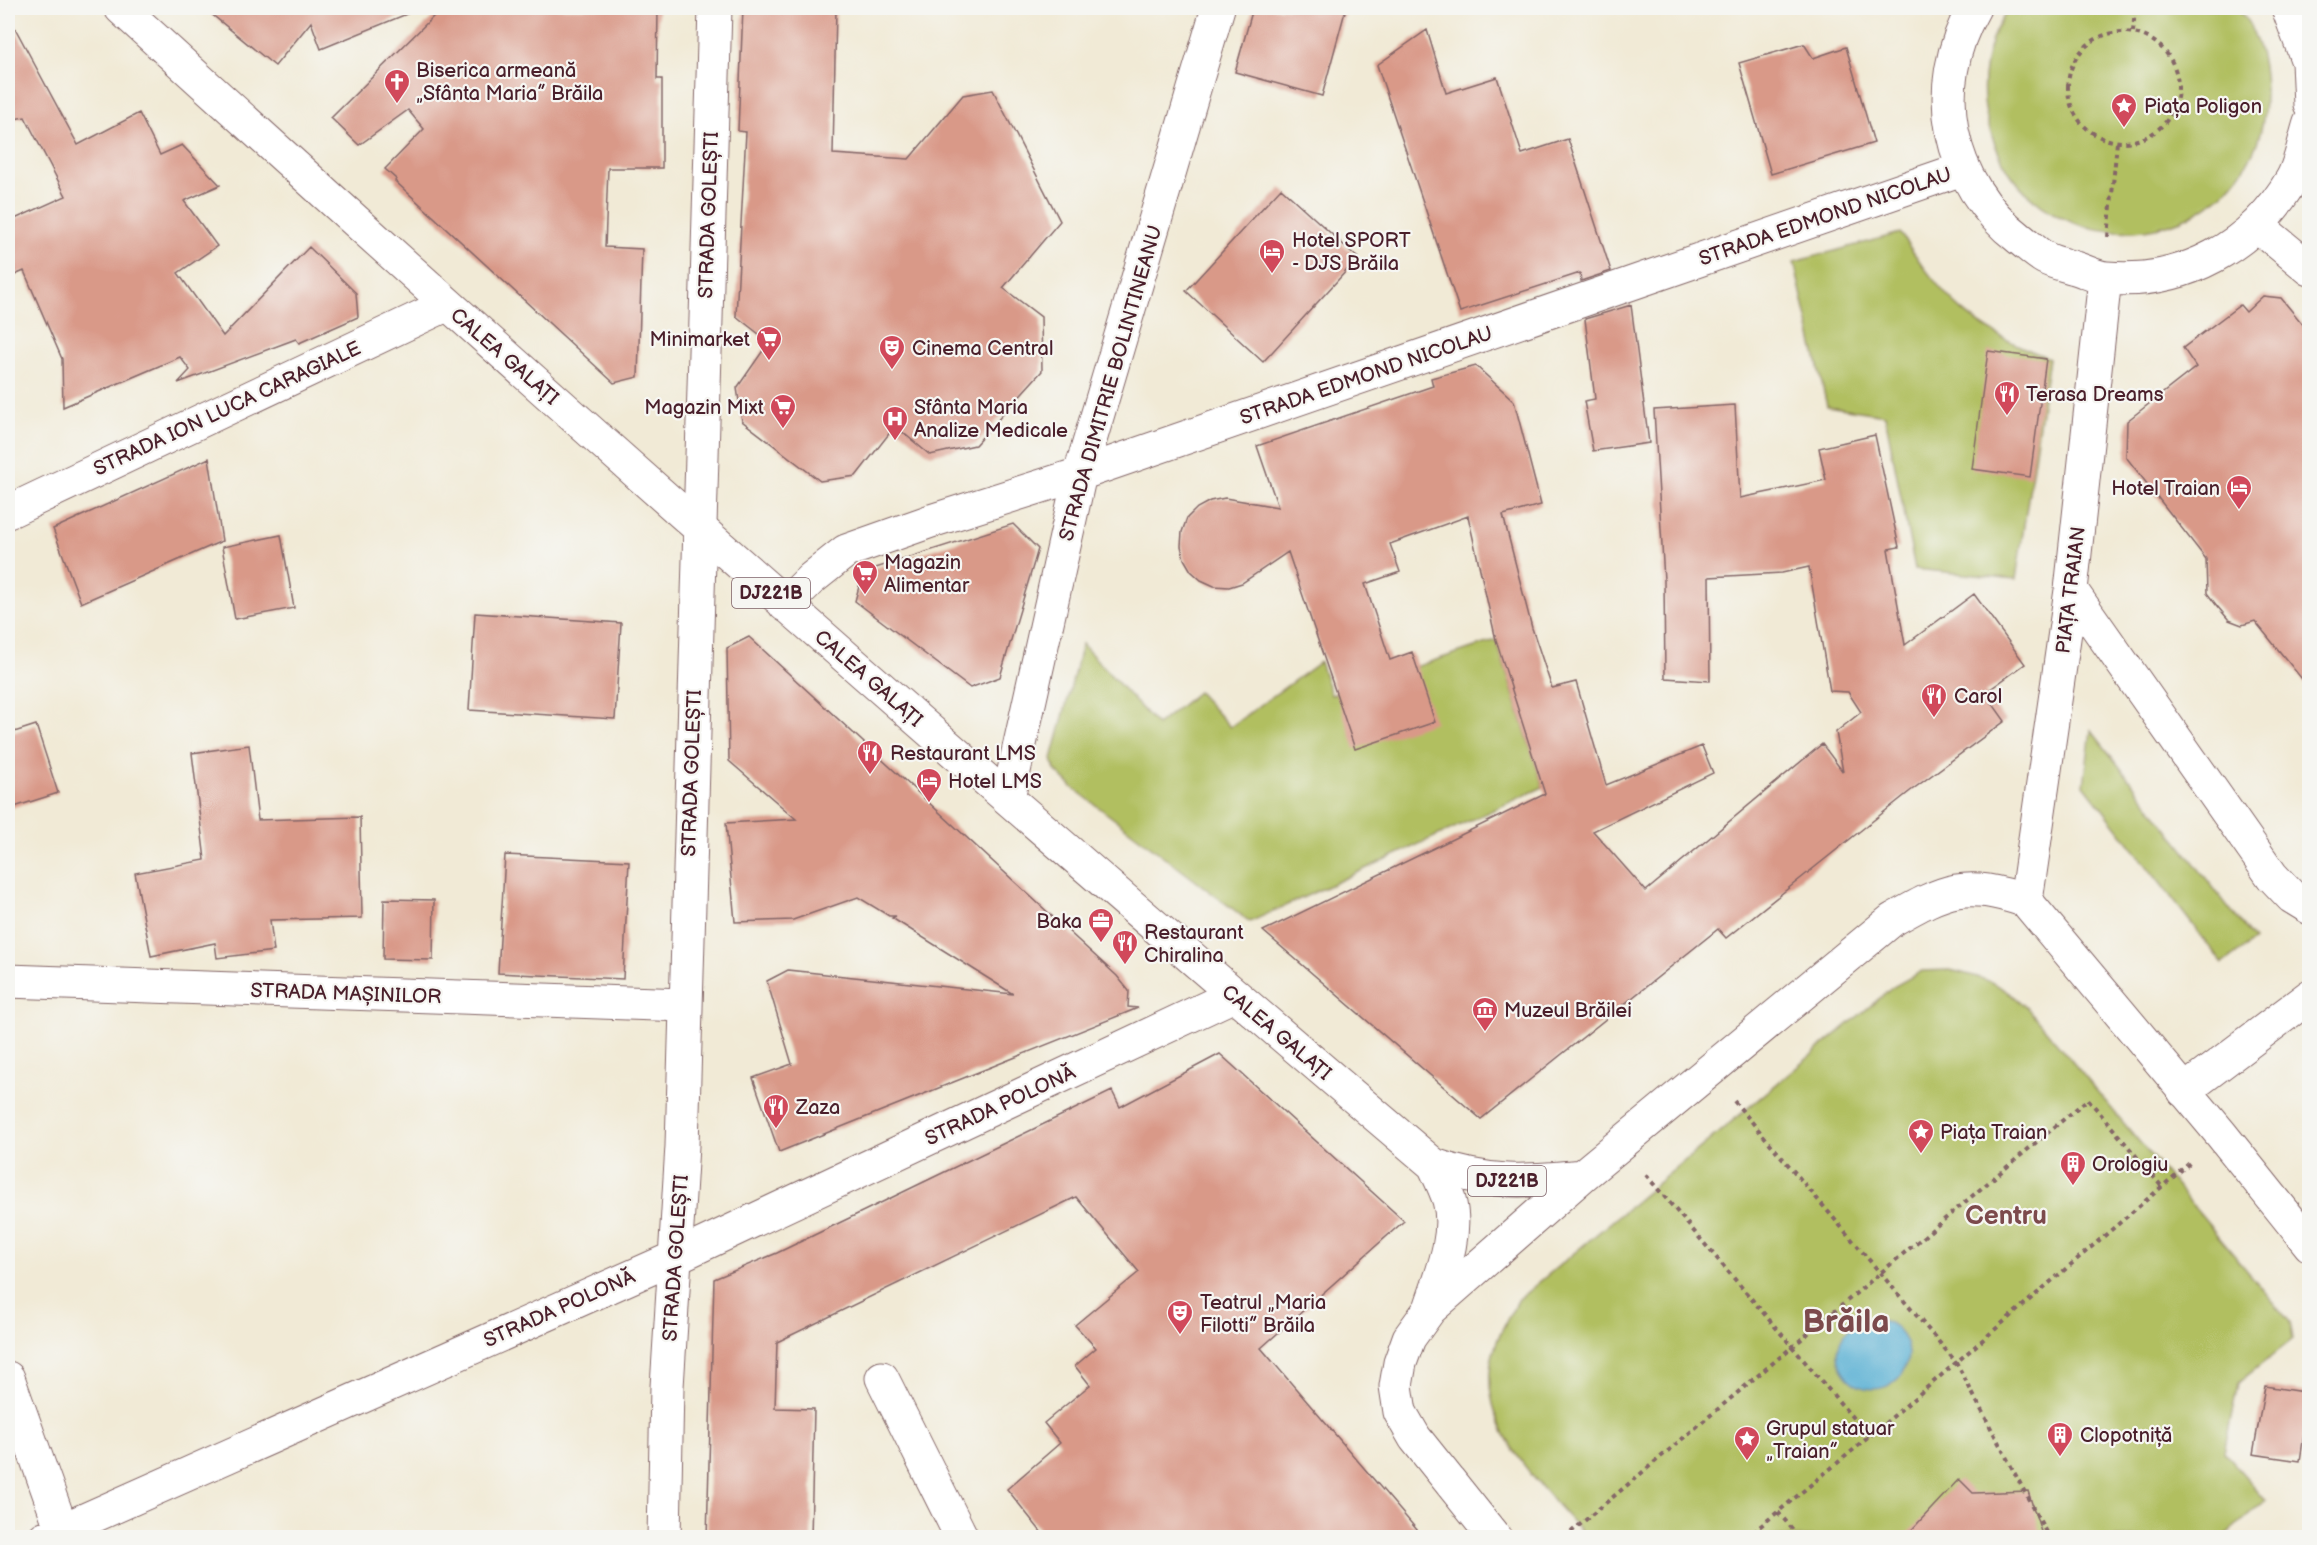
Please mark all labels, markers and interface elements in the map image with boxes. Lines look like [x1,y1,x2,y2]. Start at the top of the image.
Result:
place label: Biserica armeană „Sfânta Maria” Brăila [416,59,603,106]
church icon: Biserica armeană „Sfânta Maria” Brăila [382,67,412,105]
place icon: Piața Poligon [2109,91,2139,129]
place label: Piața Poligon [2144,95,2262,119]
street label: STRADA GOLEȘTI [694,131,724,299]
street label: STRADA EDMOND NICOLAU [1696,162,1955,272]
street label: STRADA DIMITRIE BOLINTINEANU [1054,223,1168,544]
place label: Hotel SPORT - DJS Brăila [1292,229,1411,276]
hotel icon: Hotel SPORT - DJS Brăila [1257,237,1287,275]
street label: CALEA GALAȚI [445,303,563,410]
street label: STRADA EDMOND NICOLAU [1237,321,1496,431]
supermarket icon: Minimarket [754,324,784,362]
place label: Minimarket [650,328,750,352]
theatre icon: Cinema Central [877,333,907,371]
street label: STRADA ION LUCA CARAGIALE [90,336,365,482]
place label: Cinema Central [912,337,1053,361]
restaurant icon: Terasa Dreams [1992,379,2022,417]
place label: Terasa Dreams [2026,383,2164,407]
supermarket icon: Magazin Mixt [768,392,798,430]
place label: Magazin Mixt [644,396,764,420]
place label: Sfânta Maria Analize Medicale [914,396,1068,443]
hospital icon: Sfânta Maria Analize Medicale [880,404,910,442]
hotel icon: Hotel Traian [2224,473,2254,511]
place label: Hotel Traian [2111,477,2220,501]
street label: PIAȚA TRAIAN [2051,525,2091,655]
place label: Magazin Alimentar [884,551,970,598]
supermarket icon: Magazin Alimentar [850,558,880,596]
road number: DJ221B [732,578,810,608]
street label: CALEA GALAȚI [809,625,927,732]
restaurant icon: Carol [1919,681,1949,719]
place label: Carol [1954,685,2002,709]
street label: STRADA GOLEȘTI [677,689,707,857]
restaurant icon: Restaurant LMS [855,738,885,776]
place label: Restaurant LMS [890,742,1036,766]
hotel icon: Hotel LMS [914,766,944,804]
place label: Hotel LMS [948,770,1042,794]
office icon: Baka [1086,906,1116,944]
place label: Baka [1036,910,1082,934]
place label: Restaurant Chiralina [1144,921,1244,968]
restaurant icon: Restaurant Chiralina [1110,928,1140,966]
street label: STRADA MAȘINILOR [250,979,442,1009]
street label: CALEA GALAȚI [1217,980,1336,1086]
museum icon: Muzeul Brăilei [1470,995,1500,1033]
place label: Muzeul Brăilei [1504,999,1632,1023]
street label: STRADA POLONĂ [921,1059,1080,1151]
restaurant icon: Zaza [761,1092,791,1130]
place label: Zaza [795,1096,840,1120]
place icon: Piața Traian [1906,1117,1936,1155]
place label: Piața Traian [1940,1121,2047,1145]
building icon: Orologiu [2058,1149,2088,1187]
place label: Orologiu [2092,1153,2168,1177]
road number: DJ221B [1468,1166,1546,1196]
street label: STRADA GOLEȘTI [658,1174,694,1342]
district label: Centru [1965,1201,2047,1232]
street label: STRADA POLONĂ [480,1264,639,1353]
place label: Teatrul „Maria Filotti” Brăila [1200,1291,1326,1338]
theatre icon: Teatrul „Maria Filotti” Brăila [1165,1298,1195,1336]
district label: Brăila [1802,1303,1890,1342]
place label: Grupul statuar „Traian” [1766,1417,1895,1464]
building icon: Clopotniță [2045,1420,2075,1458]
place icon: Grupul statuar „Traian” [1732,1424,1762,1462]
place label: Clopotniță [2080,1424,2172,1448]

